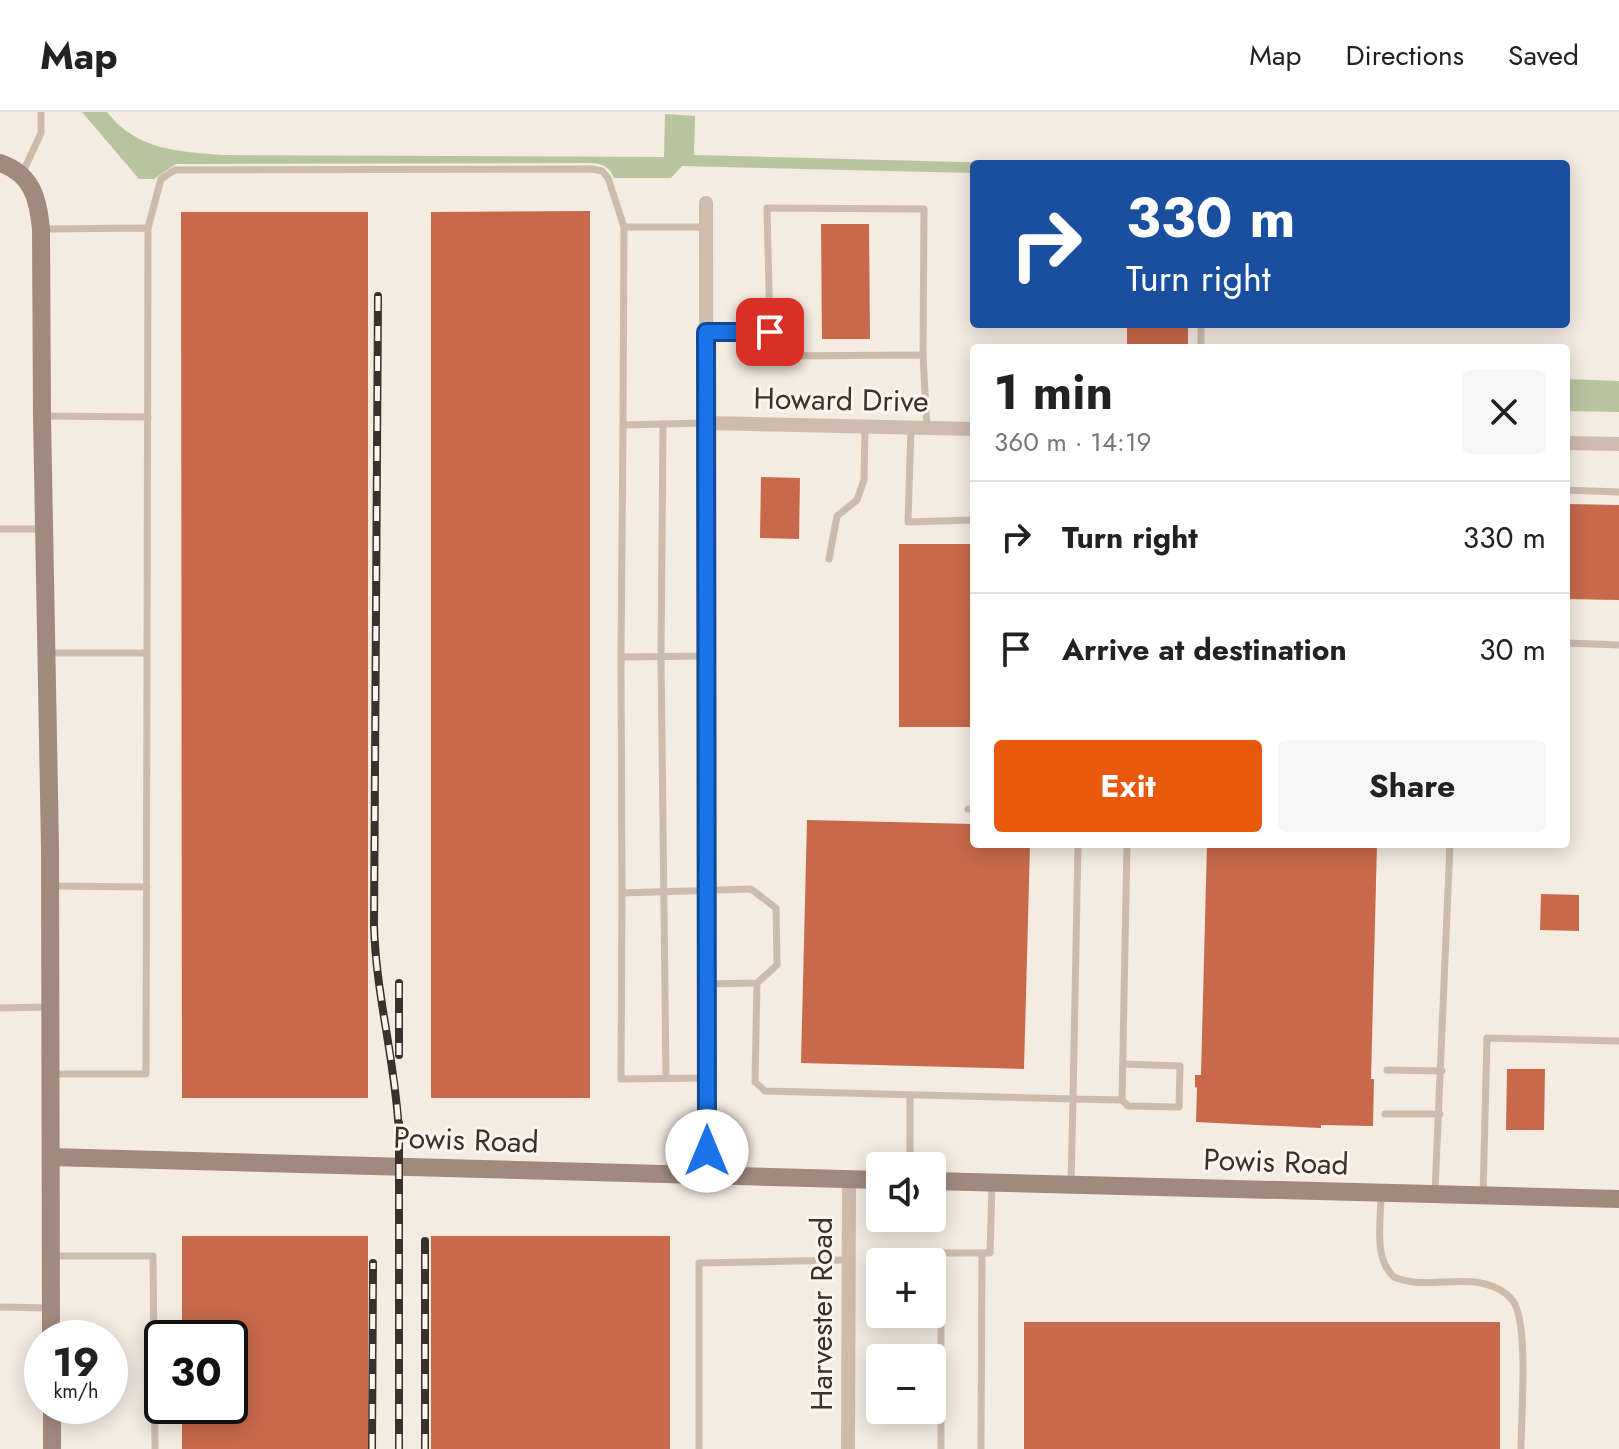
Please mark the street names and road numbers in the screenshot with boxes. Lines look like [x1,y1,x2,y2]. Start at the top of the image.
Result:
street label: Howard Drive [753,376,929,423]
street label: Powis Road [393,1115,539,1164]
street label: Powis Road [1203,1137,1349,1186]
street label: Harvester Road [800,1217,843,1411]

